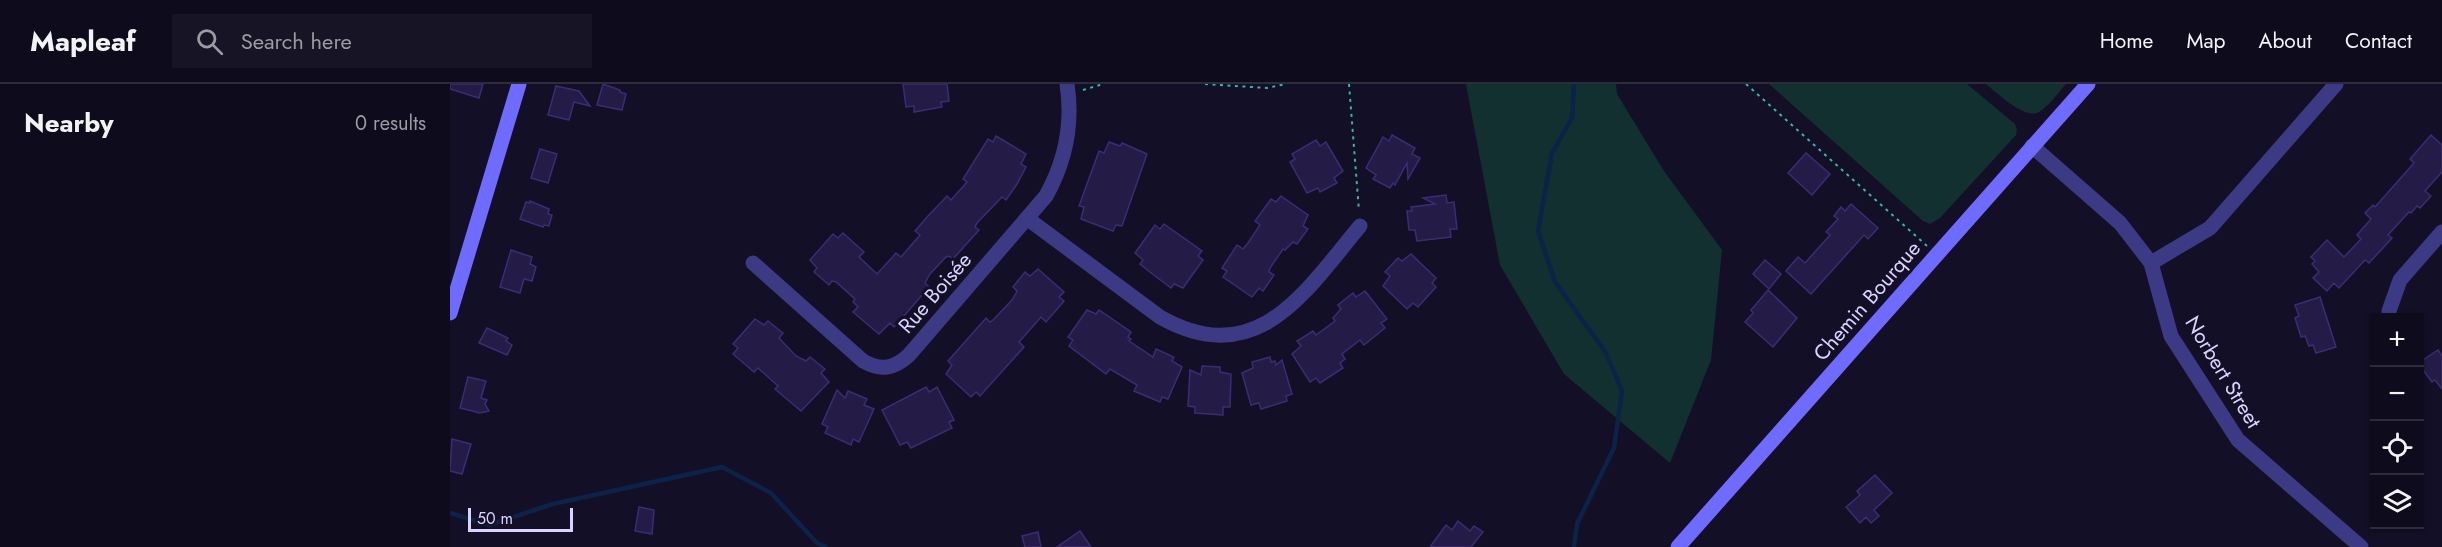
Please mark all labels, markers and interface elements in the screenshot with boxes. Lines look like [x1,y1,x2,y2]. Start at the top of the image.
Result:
search box [172,14,592,68]
text: Mapleaf [30,21,136,62]
icon: search [193,25,226,58]
text: Search here [241,25,352,57]
text: Home [2100,26,2153,56]
text: Map [2186,26,2226,56]
text: About [2259,26,2312,56]
text: Contact [2345,26,2412,56]
text: Nearby [24,104,113,142]
text: 0 results [355,109,426,138]
street label: Chemin Bourque [1806,234,1928,368]
street label: Rue Boisée [891,246,979,340]
street label: Norbert Street [2178,310,2268,434]
map controls [2370,313,2424,529]
button: + [2370,313,2424,367]
button: − [2370,367,2424,421]
button: locate [2370,421,2424,475]
button: layers [2370,475,2424,529]
scale bar [468,505,573,532]
text: 50 m [477,507,513,530]

